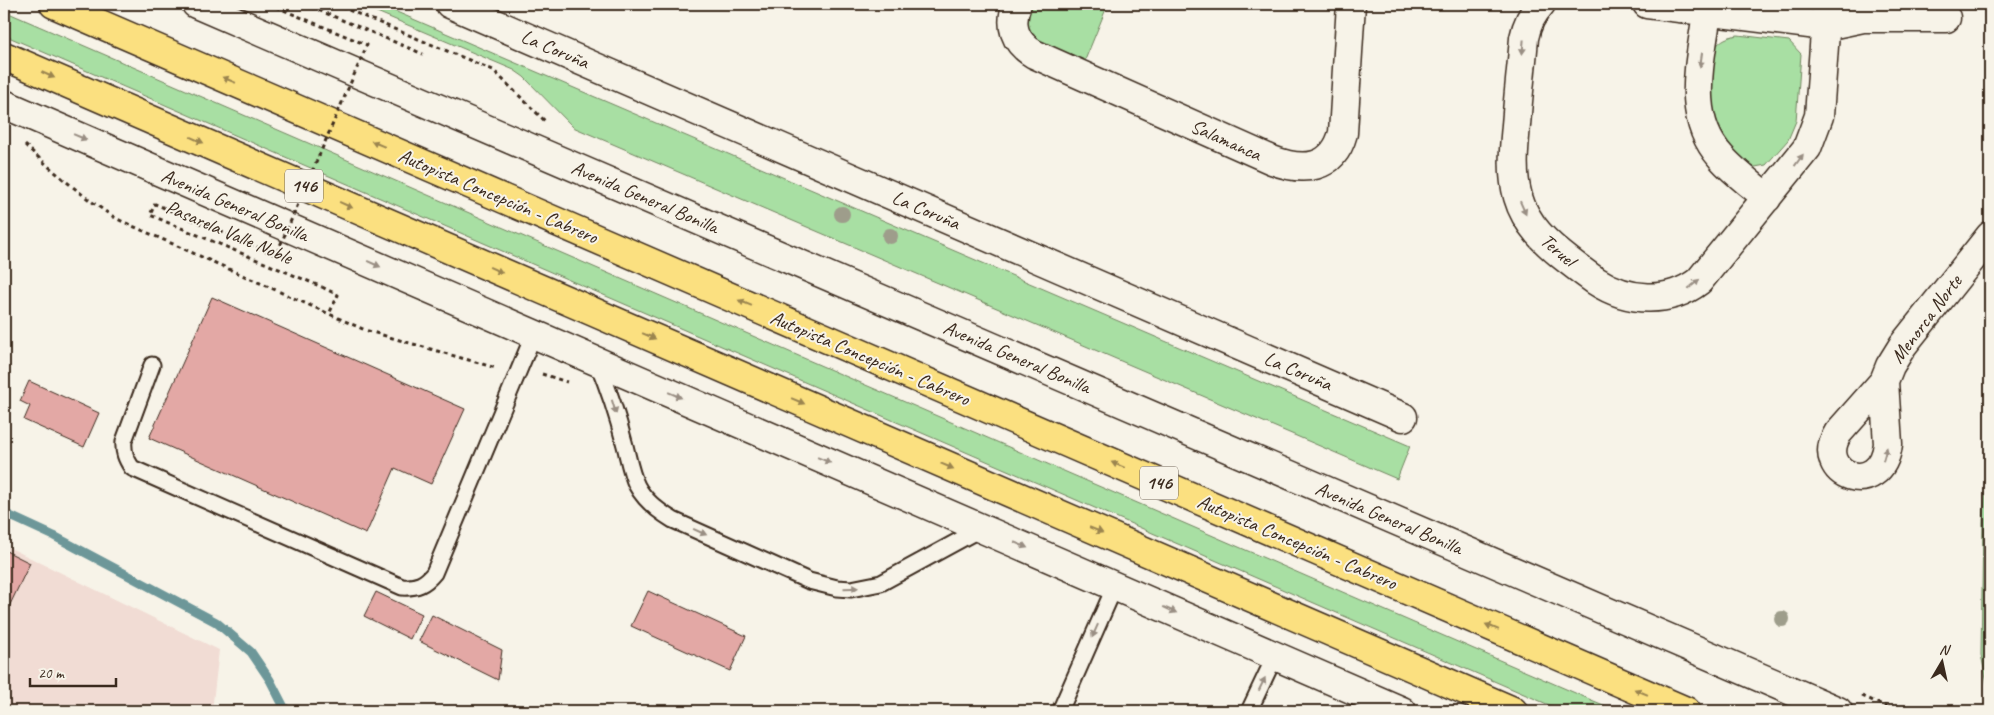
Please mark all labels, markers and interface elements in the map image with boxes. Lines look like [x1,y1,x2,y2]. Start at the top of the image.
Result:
street label: La Coruña [517,24,594,75]
one-way arrow [1519,40,1527,56]
one-way arrow [1697,52,1705,68]
one-way arrow [41,72,55,80]
one-way arrow [222,75,236,83]
street label: Salamanca [1187,113,1266,167]
one-way arrow [73,134,87,142]
one-way arrow [190,137,205,145]
one-way arrow [371,140,385,148]
street label: Autopista Concepción - Cabrero [395,143,602,250]
one-way arrow [1794,153,1804,167]
street label: Avenida General Bonilla [568,155,724,240]
street label: Avenida General Bonilla [158,163,314,248]
road number: 146 [285,170,323,202]
street label: La Coruña [888,185,965,236]
street label: Pasarela Valle Noble [162,194,297,270]
one-way arrow [339,201,354,209]
one-way arrow [1519,201,1527,215]
street label: Teruel [1535,228,1583,274]
one-way arrow [367,261,381,269]
one-way arrow [488,266,503,274]
street label: Menorca Norte [1885,269,1968,368]
one-way arrow [1688,278,1701,289]
one-way arrow [738,299,752,307]
street label: Autopista Concepción - Cabrero [767,305,974,412]
street label: Avenida General Bonilla [940,315,1096,400]
one-way arrow [642,333,656,341]
street label: La Coruña [1260,346,1337,397]
one-way arrow [668,392,682,400]
one-way arrow [791,398,805,406]
one-way arrow [610,400,618,415]
one-way arrow [1882,446,1890,461]
one-way arrow [817,456,831,464]
one-way arrow [1111,461,1125,469]
one-way arrow [940,462,954,470]
road number: 146 [1140,466,1178,499]
street label: Avenida General Bonilla [1312,476,1468,561]
street label: Autopista Concepción - Cabrero [1194,489,1401,596]
one-way arrow [1089,527,1103,535]
one-way arrow [693,529,707,537]
one-way arrow [1014,542,1028,550]
one-way arrow [843,584,859,592]
one-way arrow [1163,607,1177,615]
one-way arrow [1485,623,1499,631]
one-way arrow [1091,624,1099,638]
north arrow [1916,638,1966,688]
text: N [1938,641,1952,659]
scale bar [30,655,116,687]
text: 20 m [38,664,65,683]
one-way arrow [1258,677,1266,691]
one-way arrow [1634,687,1648,695]

